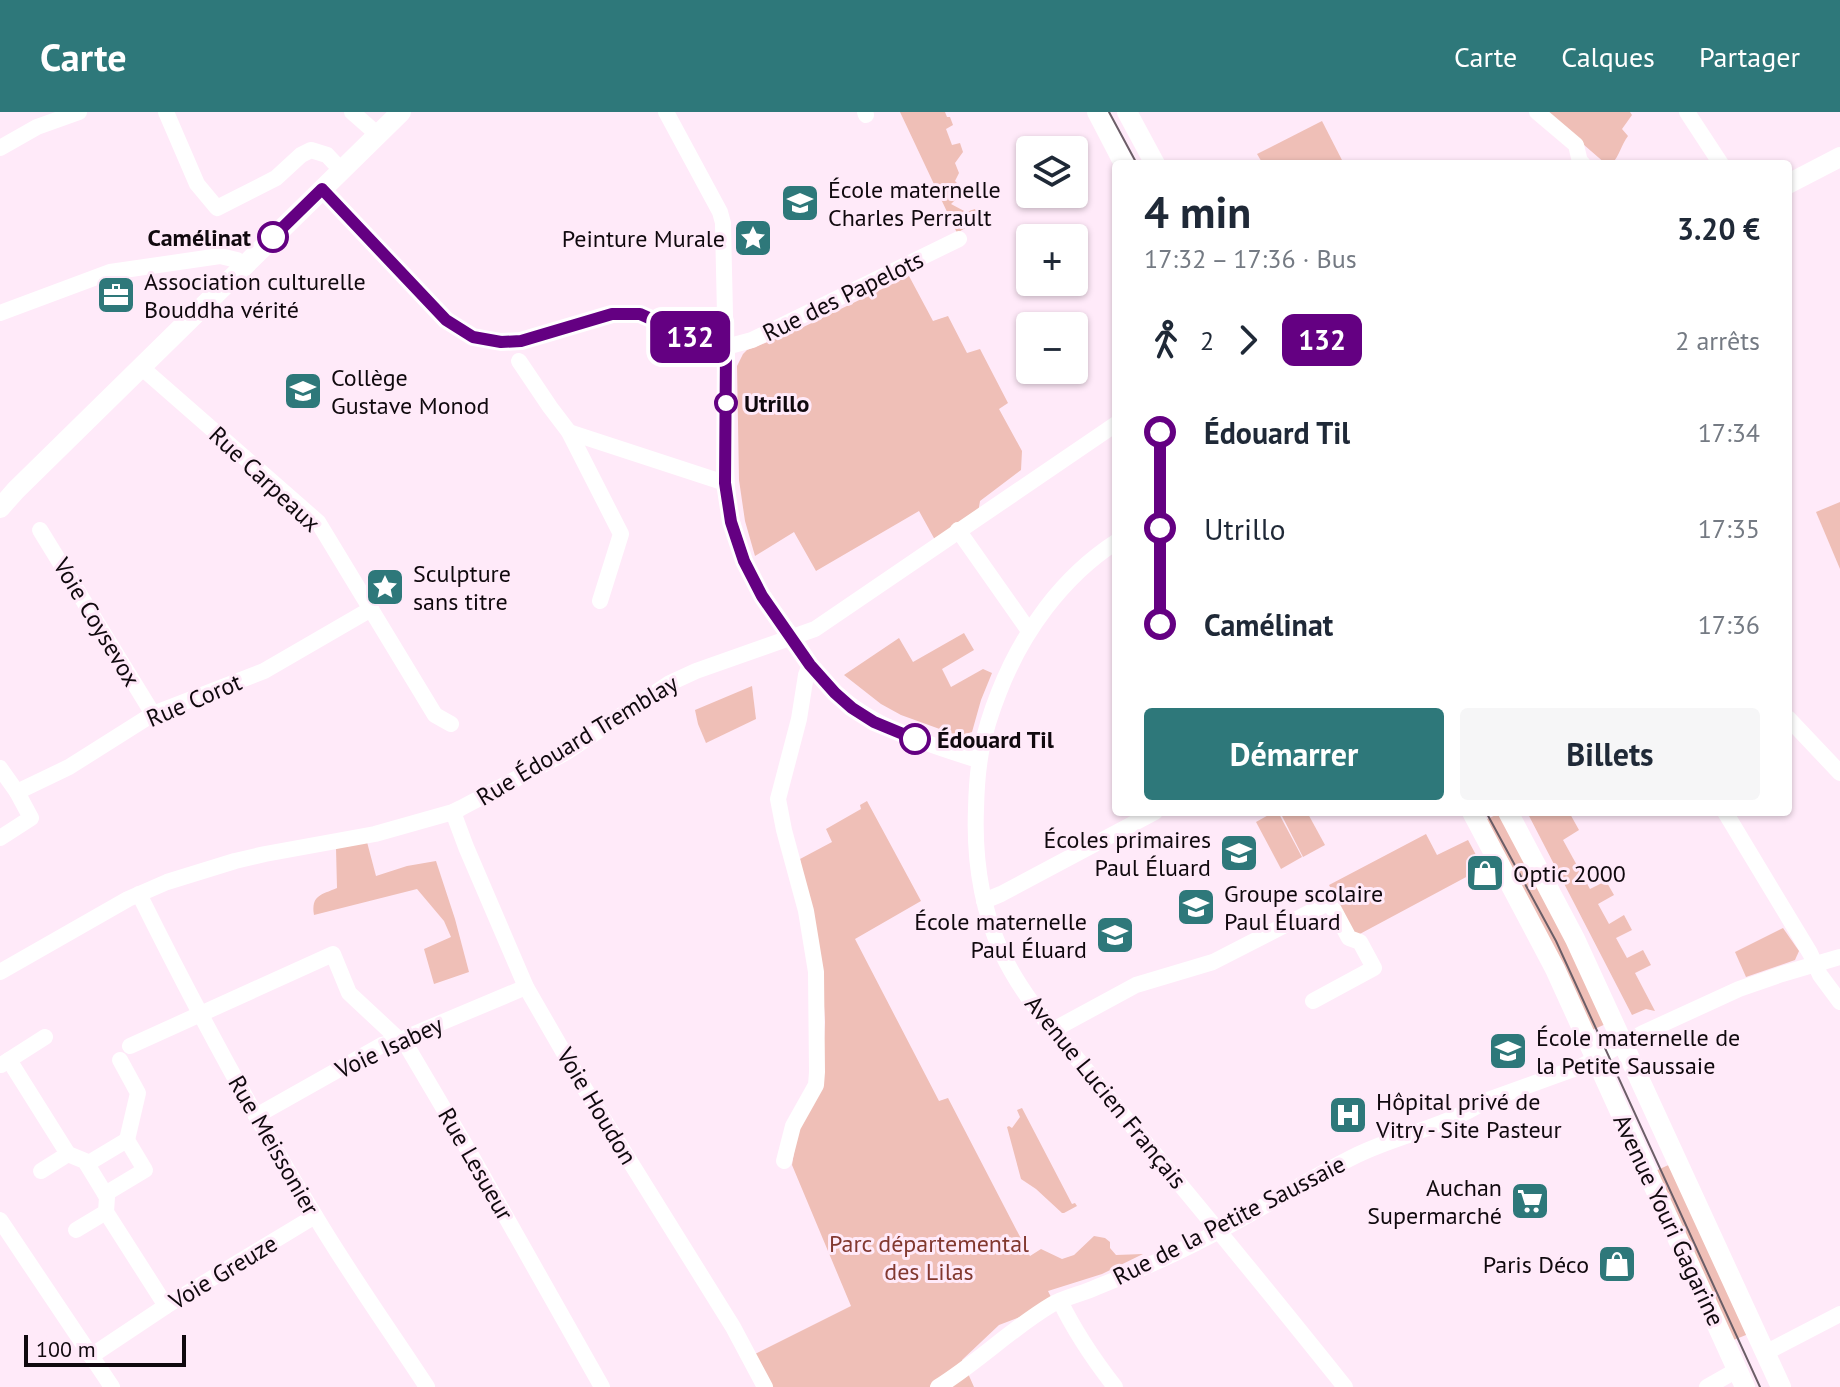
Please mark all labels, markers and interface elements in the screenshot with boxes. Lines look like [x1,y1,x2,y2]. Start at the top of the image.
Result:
text: Carte [40,32,127,81]
text: Carte [1454,38,1517,75]
text: Calques [1561,38,1655,75]
text: Partager [1699,38,1800,75]
map controls [1016,136,1088,384]
button: layers [1016,136,1088,208]
place label: École maternelle Charles Perrault [828,174,1001,233]
school or university icon: École maternelle Charles Perrault [779,182,821,224]
text: 4 min [1144,183,1251,240]
text: 3.20 € [1677,209,1760,248]
place icon: Peinture Murale [732,217,774,259]
place label: Camélinat [148,222,252,253]
marker: Camélinat [258,222,288,252]
place label: Peinture Murale [562,223,725,254]
button: + [1016,224,1088,296]
text: 17:32 – 17:36 · Bus [1144,242,1357,275]
street label: Rue des Papelots [758,244,928,348]
place label: Association culturelle Bouddha vérité [144,266,366,325]
office icon: Association culturelle Bouddha vérité [95,274,137,316]
line badge: 132 [644,311,736,363]
button: − [1016,312,1088,384]
text: 132 [666,318,714,355]
icon: walk [1144,318,1188,362]
icon: forward [1226,318,1270,362]
text: 132 [1298,321,1346,358]
text: 2 [1200,324,1214,357]
text: 2 arrêts [1675,324,1760,357]
place label: Collège Gustave Monod [331,362,489,421]
school or university icon: Collège Gustave Monod [282,370,324,412]
place label: Utrillo [744,388,809,419]
marker: Utrillo [715,392,737,414]
text: Édouard Til [1204,413,1350,452]
text: 17:34 [1698,416,1760,449]
street label: Rue Carpeaux [203,419,327,539]
text: Utrillo [1204,509,1286,548]
text: 17:35 [1698,512,1760,545]
street label: Voie Coysevox [46,551,147,692]
place label: Sculpture sans titre [413,558,511,617]
place icon: Sculpture sans titre [364,566,406,608]
text: Camélinat [1204,605,1333,644]
text: 17:36 [1698,608,1760,641]
street label: Rue Corot [142,666,246,734]
street label: Rue Édouard Tremblay [471,668,683,812]
button: Démarrer [1144,708,1444,800]
button: Billets [1460,708,1760,800]
marker: Édouard Til [900,724,930,754]
place label: Édouard Til [937,724,1055,755]
place label: Écoles primaires Paul Éluard [1043,824,1211,883]
school or university icon: Écoles primaires Paul Éluard [1218,832,1260,874]
shop icon: Optic 2000 [1464,852,1506,894]
place label: Optic 2000 [1513,858,1626,889]
place label: Groupe scolaire Paul Éluard [1224,878,1383,937]
school or university icon: Groupe scolaire Paul Éluard [1175,886,1217,928]
place label: École maternelle Paul Éluard [914,906,1087,965]
school or university icon: École maternelle Paul Éluard [1094,914,1136,956]
street label: Avenue Lucien Français [1018,989,1194,1195]
street label: Voie Isabey [329,1009,448,1086]
place label: École maternelle de la Petite Saussaie [1536,1022,1740,1081]
school or university icon: École maternelle de la Petite Saussaie [1487,1030,1529,1072]
street label: Voie Houdon [549,1041,644,1170]
street label: Rue Meissonier [222,1070,326,1220]
place label: Hôpital privé de Vitry - Site Pasteur [1375,1086,1562,1145]
hospital icon: Hôpital privé de Vitry - Site Pasteur [1327,1094,1369,1136]
street label: Rue Lesueur [431,1102,521,1226]
street label: Avenue Youri Gagarine [1606,1109,1732,1331]
street label: Rue de la Petite Saussaie [1108,1148,1350,1292]
place label: Auchan Supermarché [1367,1172,1502,1231]
supermarket icon: Auchan Supermarché [1509,1180,1551,1222]
street label: Voie Greuze [162,1228,283,1317]
park label: Parc départemental des Lilas [829,1228,1029,1287]
shop icon: Paris Déco [1596,1243,1638,1285]
place label: Paris Déco [1483,1249,1589,1280]
scale bar [24,1331,186,1367]
text: 100 m [36,1335,96,1363]

